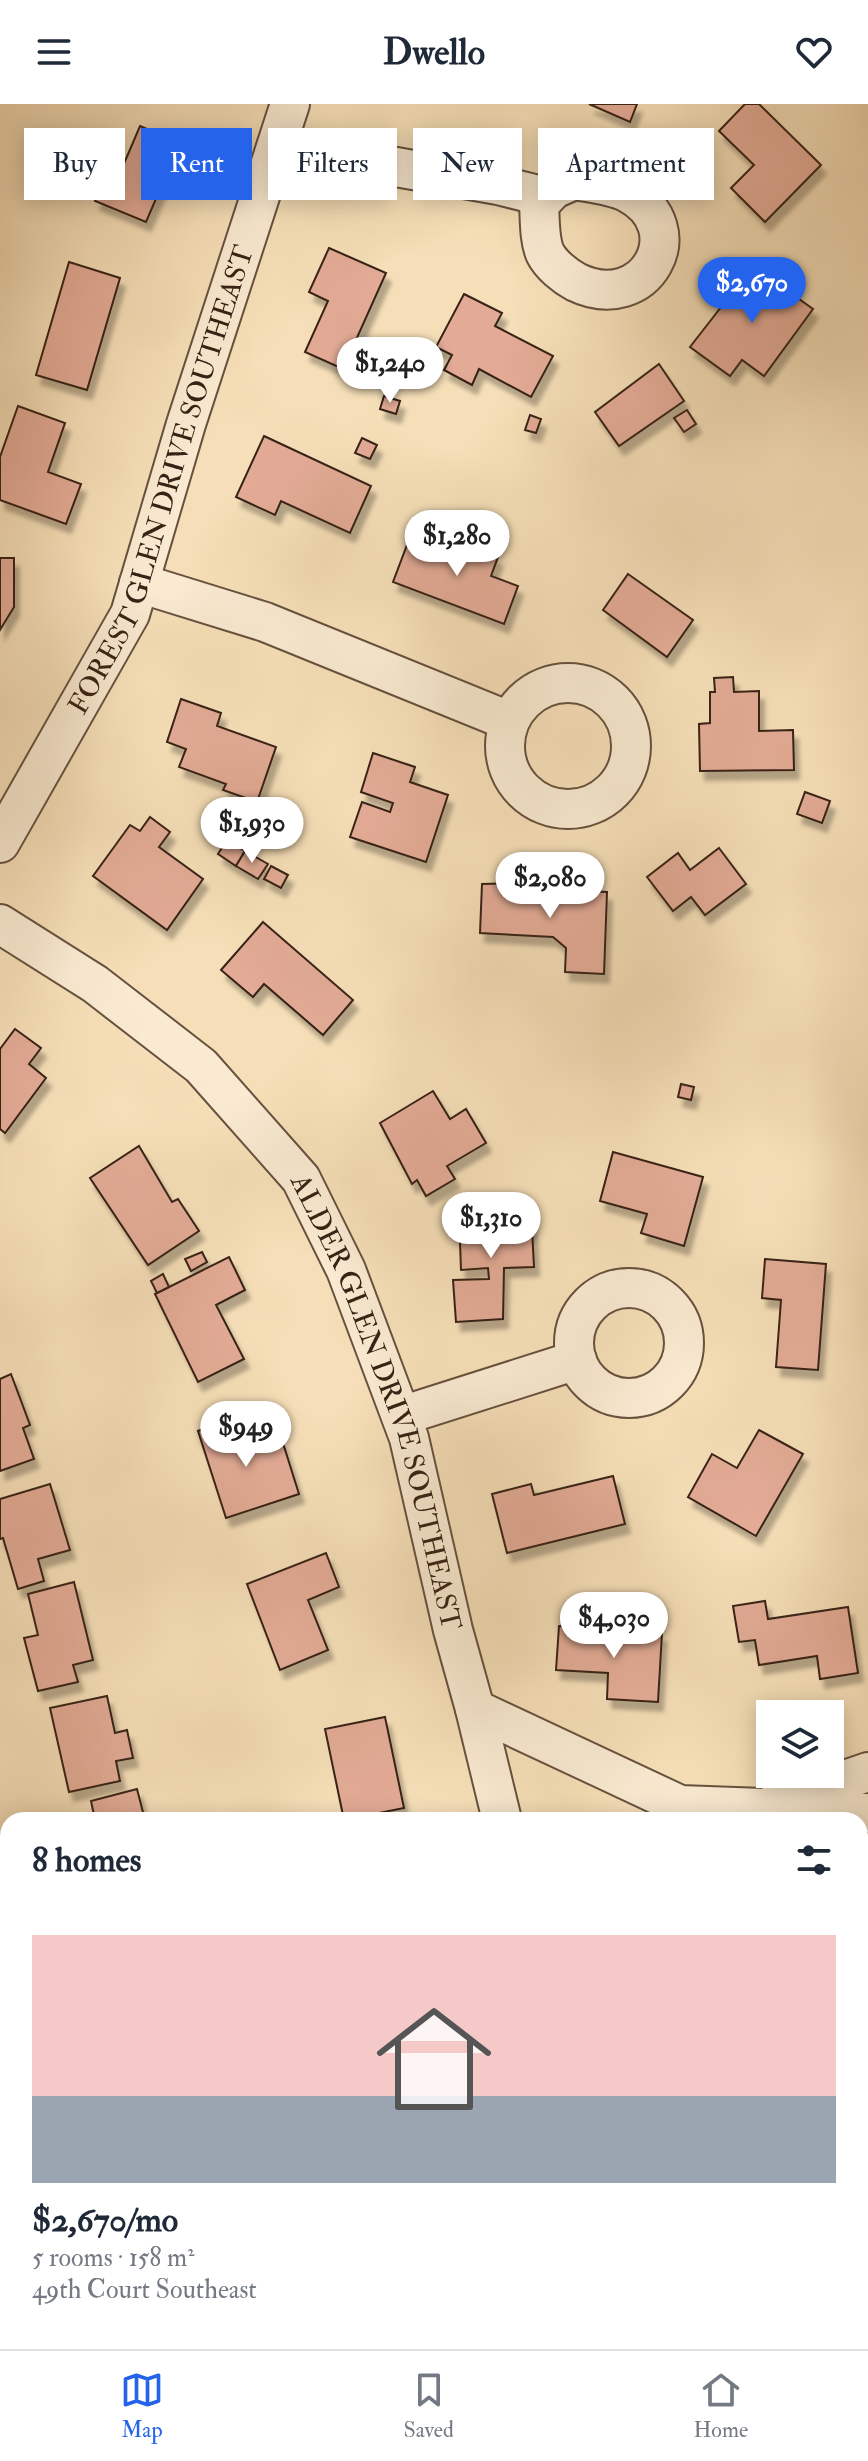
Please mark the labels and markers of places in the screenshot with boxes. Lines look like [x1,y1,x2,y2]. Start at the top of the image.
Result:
pin: $2,670 [687,257,817,325]
pin: $1,240 [325,337,455,405]
pin: $1,280 [392,510,522,578]
pin: $1,930 [187,797,317,865]
pin: $2,080 [485,852,615,920]
pin: $1,310 [426,1192,556,1260]
pin: $949 [199,1401,293,1469]
pin: $4,030 [549,1592,679,1660]

